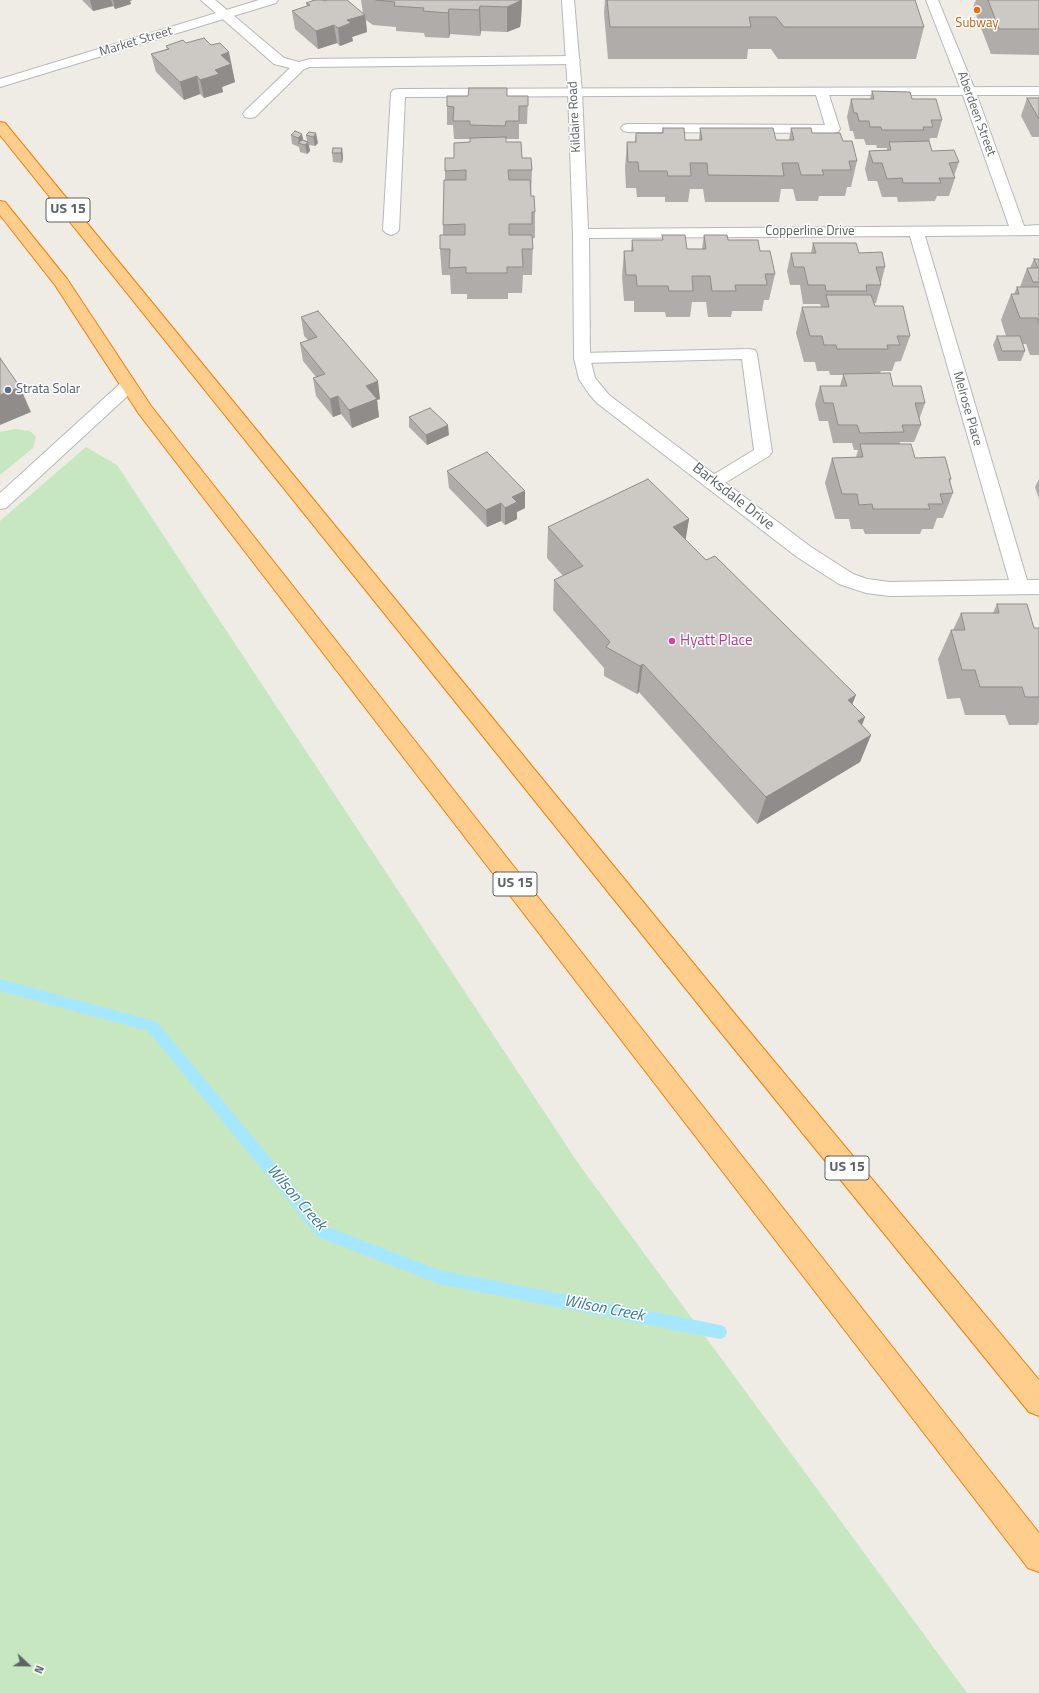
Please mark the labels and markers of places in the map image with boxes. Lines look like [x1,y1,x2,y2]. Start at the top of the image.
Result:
marker: Subway [972,5,982,15]
place label: Subway [955,16,999,32]
place label: Strata Solar [16,382,80,398]
marker: Strata Solar [3,385,13,395]
place label: Hyatt Place [680,632,752,650]
marker: Hyatt Place [667,636,677,646]

